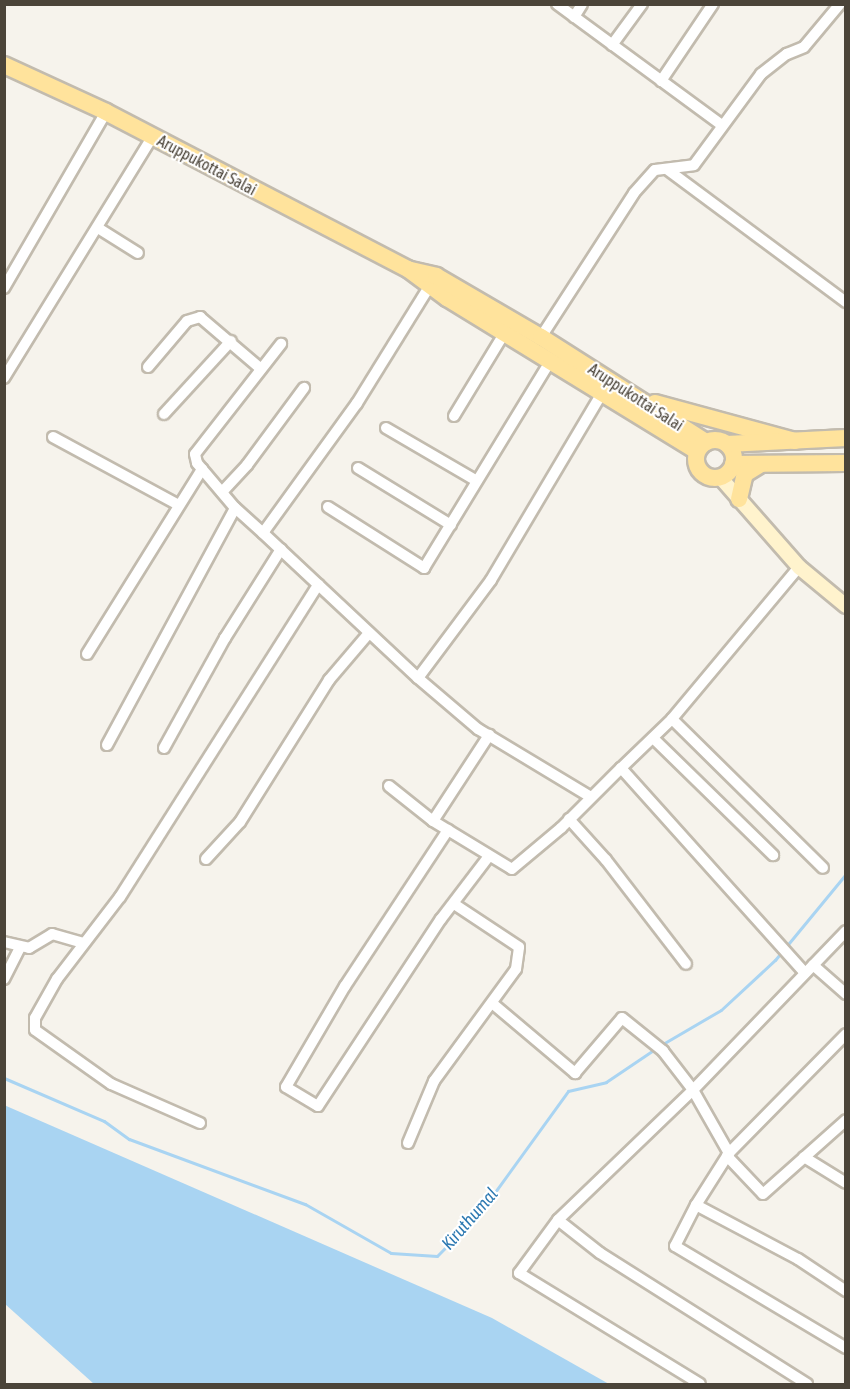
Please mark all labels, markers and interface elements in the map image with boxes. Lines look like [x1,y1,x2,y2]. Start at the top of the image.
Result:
street label: Aruppukottai Salai [154,131,260,199]
street label: Aruppukottai Salai [585,359,687,435]
water label: Kiruthumal [437,1184,503,1254]

